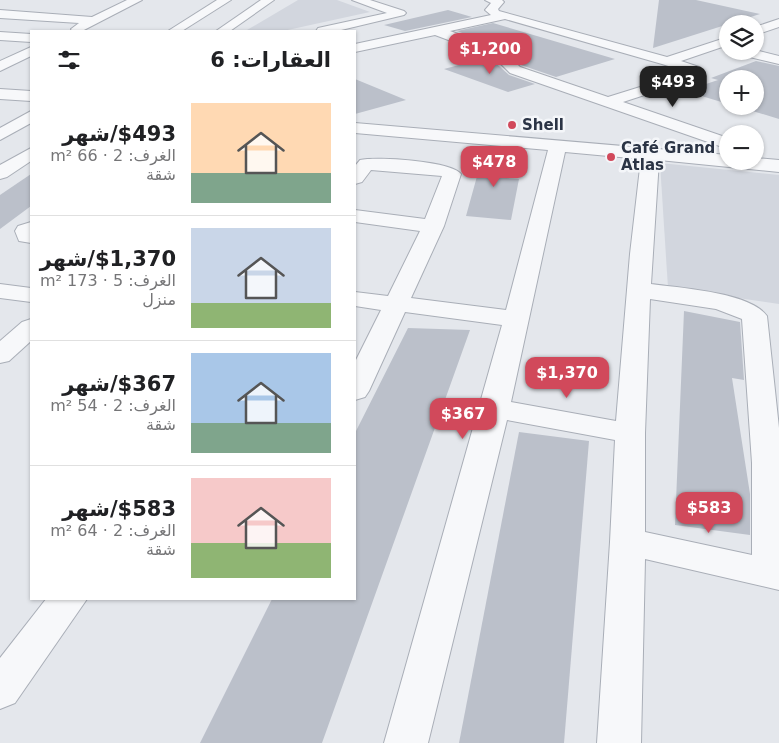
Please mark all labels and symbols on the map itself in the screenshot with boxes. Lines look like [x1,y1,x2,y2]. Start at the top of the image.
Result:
pin: $1,200 [449,32,531,75]
pin: $493 [643,66,703,108]
place label: Shell [522,116,564,134]
marker: Shell [506,119,518,131]
place label: Café Grand Atlas [621,139,715,174]
pin: $478 [464,146,524,188]
marker: Café Grand Atlas [605,151,617,163]
pin: $1,370 [526,356,608,399]
pin: $367 [433,398,493,440]
pin: $583 [679,492,739,534]

